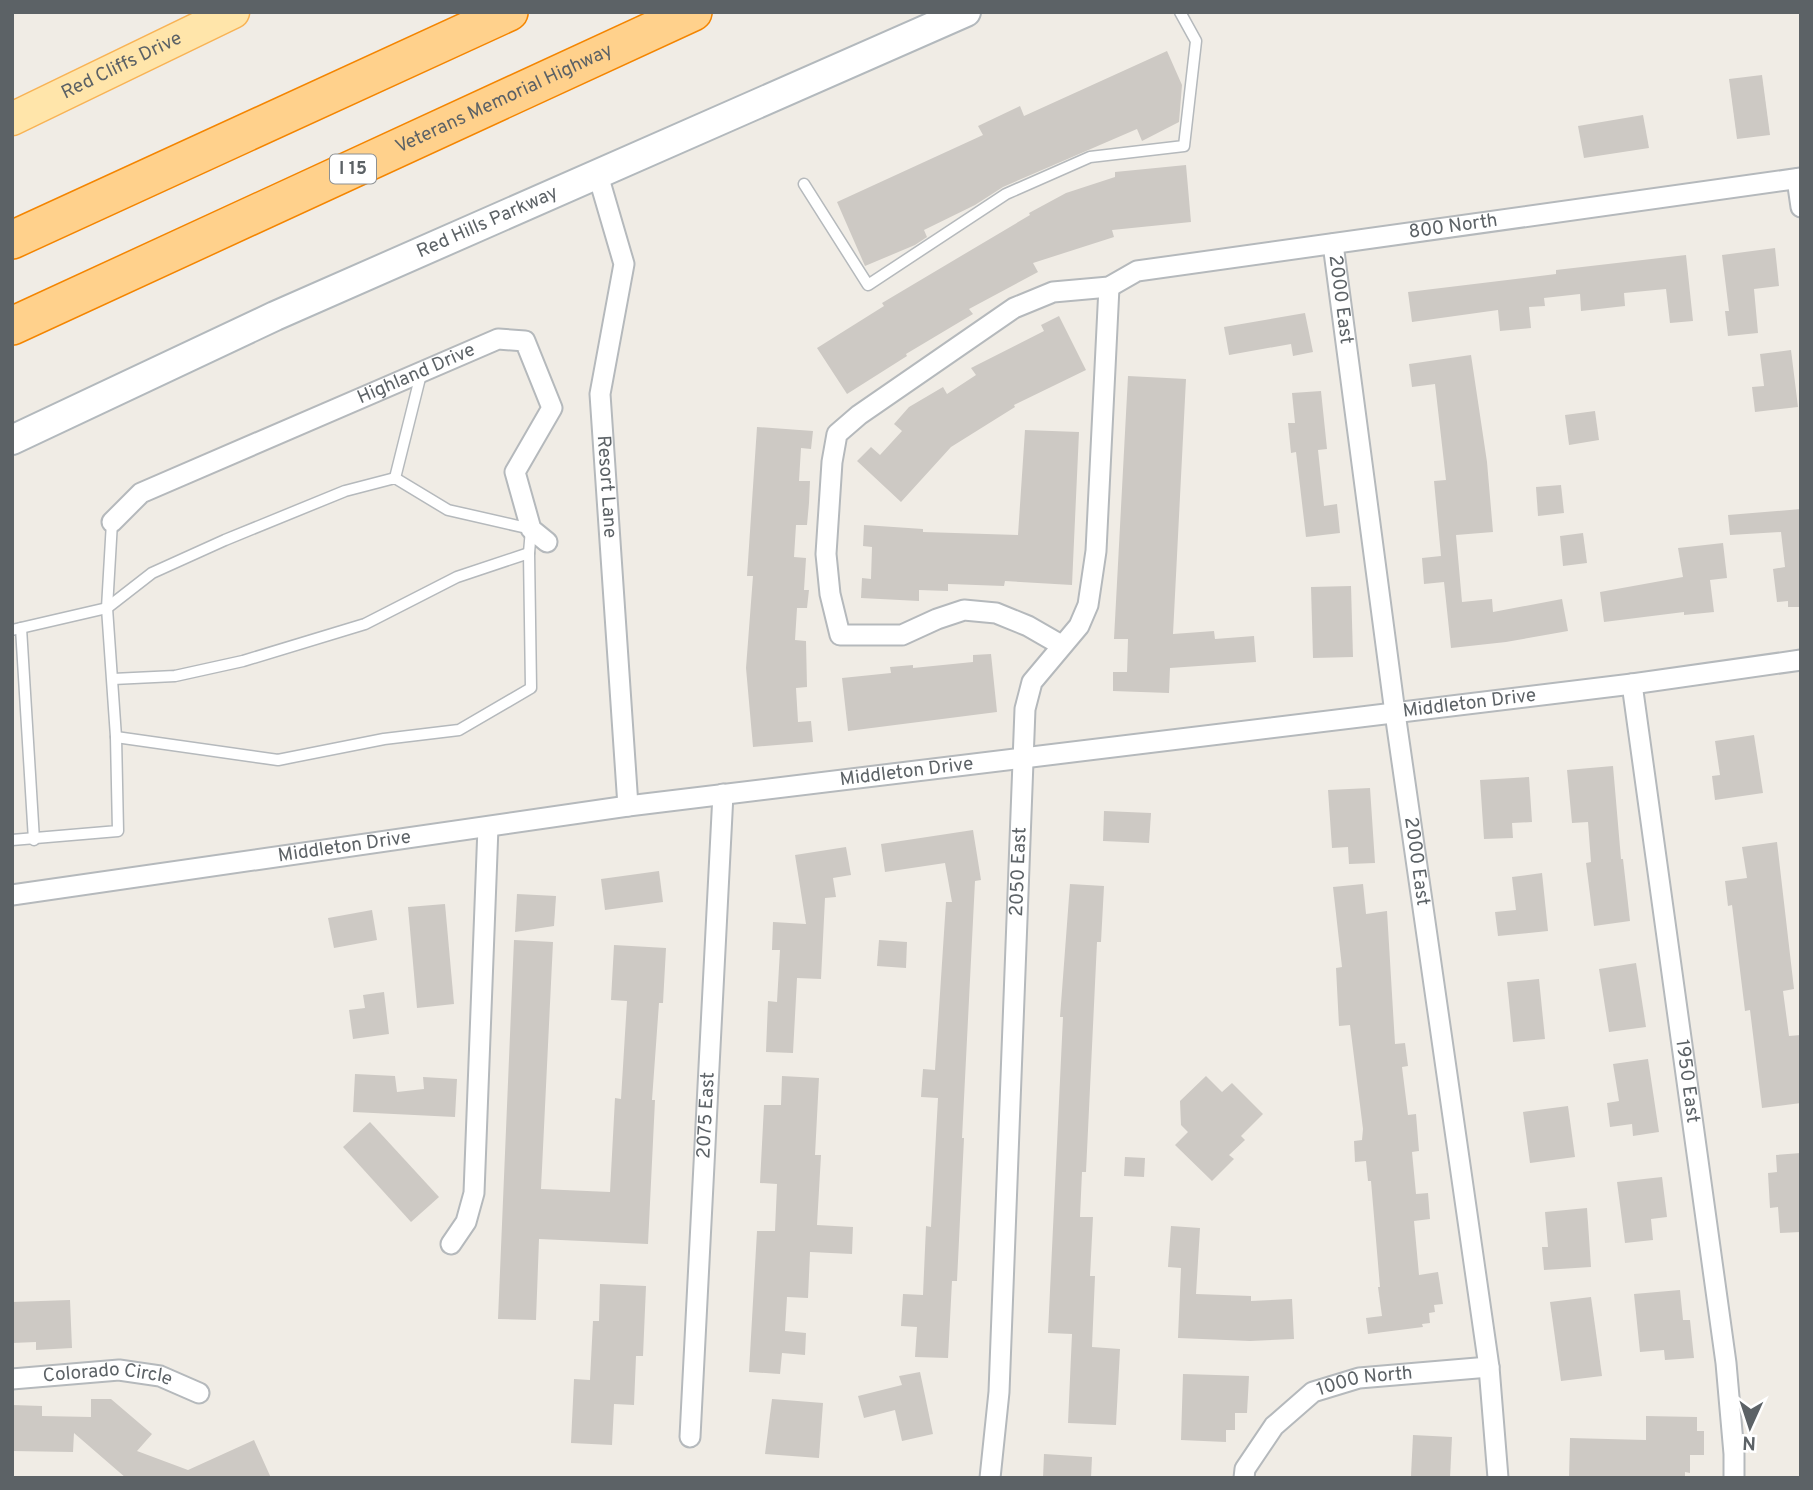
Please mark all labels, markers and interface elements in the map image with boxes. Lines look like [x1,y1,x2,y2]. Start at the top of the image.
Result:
street label: Red Cliffs Drive [58,26,186,105]
street label: Veterans Memorial Highway [392,39,617,159]
road number: I 15 [330,154,376,184]
street label: Red Hills Parkway [413,181,562,264]
street label: 800 North [1407,209,1499,245]
street label: 2000 East [1323,254,1358,346]
street label: Highland Drive [354,338,479,410]
street label: Resort Lane [591,435,622,539]
street label: Middleton Drive [1401,684,1537,724]
street label: Middleton Drive [838,752,975,792]
street label: 2000 East [1398,815,1435,907]
street label: Middleton Drive [276,825,413,868]
street label: 2050 East [1005,827,1032,917]
street label: 1950 East [1669,1038,1705,1125]
street label: 2075 East [692,1072,721,1159]
street label: Colorado Circle [42,1358,176,1392]
street label: 1000 North [1314,1362,1414,1402]
north arrow [1715,1392,1785,1462]
text: N [1742,1430,1757,1454]

